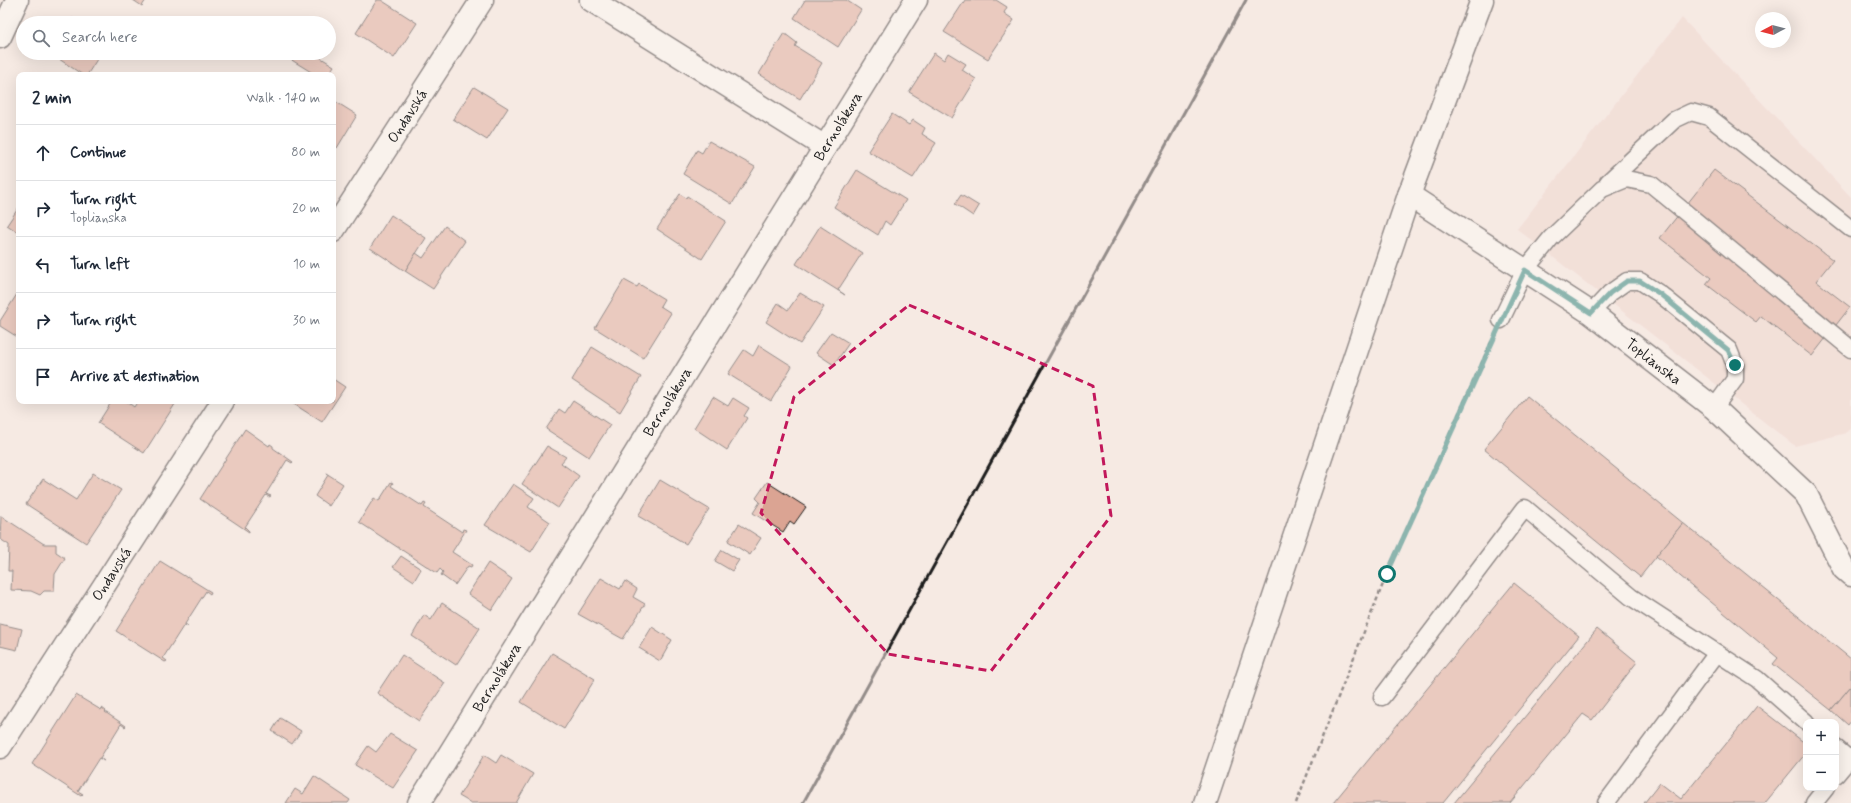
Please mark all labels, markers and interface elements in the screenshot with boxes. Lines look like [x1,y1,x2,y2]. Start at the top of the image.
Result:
north arrow [1755,12,1791,48]
search box [16,16,336,60]
icon: search [30,27,52,49]
text: Search here [62,28,138,48]
street label: Ondavská [383,86,433,147]
text: 2 min [32,87,72,109]
street label: Bernolákova [810,88,868,165]
text: Walk · 140 m [247,90,320,107]
icon: ahead [32,142,54,164]
text: Continue [70,143,126,163]
text: 80 m [291,144,320,161]
text: Turn right [70,190,137,210]
icon: right [32,198,54,220]
text: 20 m [292,200,320,217]
text: Toplianska [70,210,127,227]
icon: left [32,254,54,276]
text: Turn left [70,255,130,275]
text: 10 m [293,256,320,273]
icon: right [32,310,54,332]
text: Turn right [70,311,137,331]
text: 30 m [293,312,320,329]
street label: Toplianska [1621,334,1685,390]
route end [1726,356,1744,374]
street label: Bernolákova [639,364,697,441]
icon: arrive [32,366,54,388]
text: Arrive at destination [70,367,199,387]
street label: Ondavská [88,544,137,605]
route start [1378,565,1396,583]
street label: Bernolákova [469,639,527,716]
map controls [1803,719,1839,791]
button: + [1803,719,1839,755]
button: − [1803,755,1839,791]

